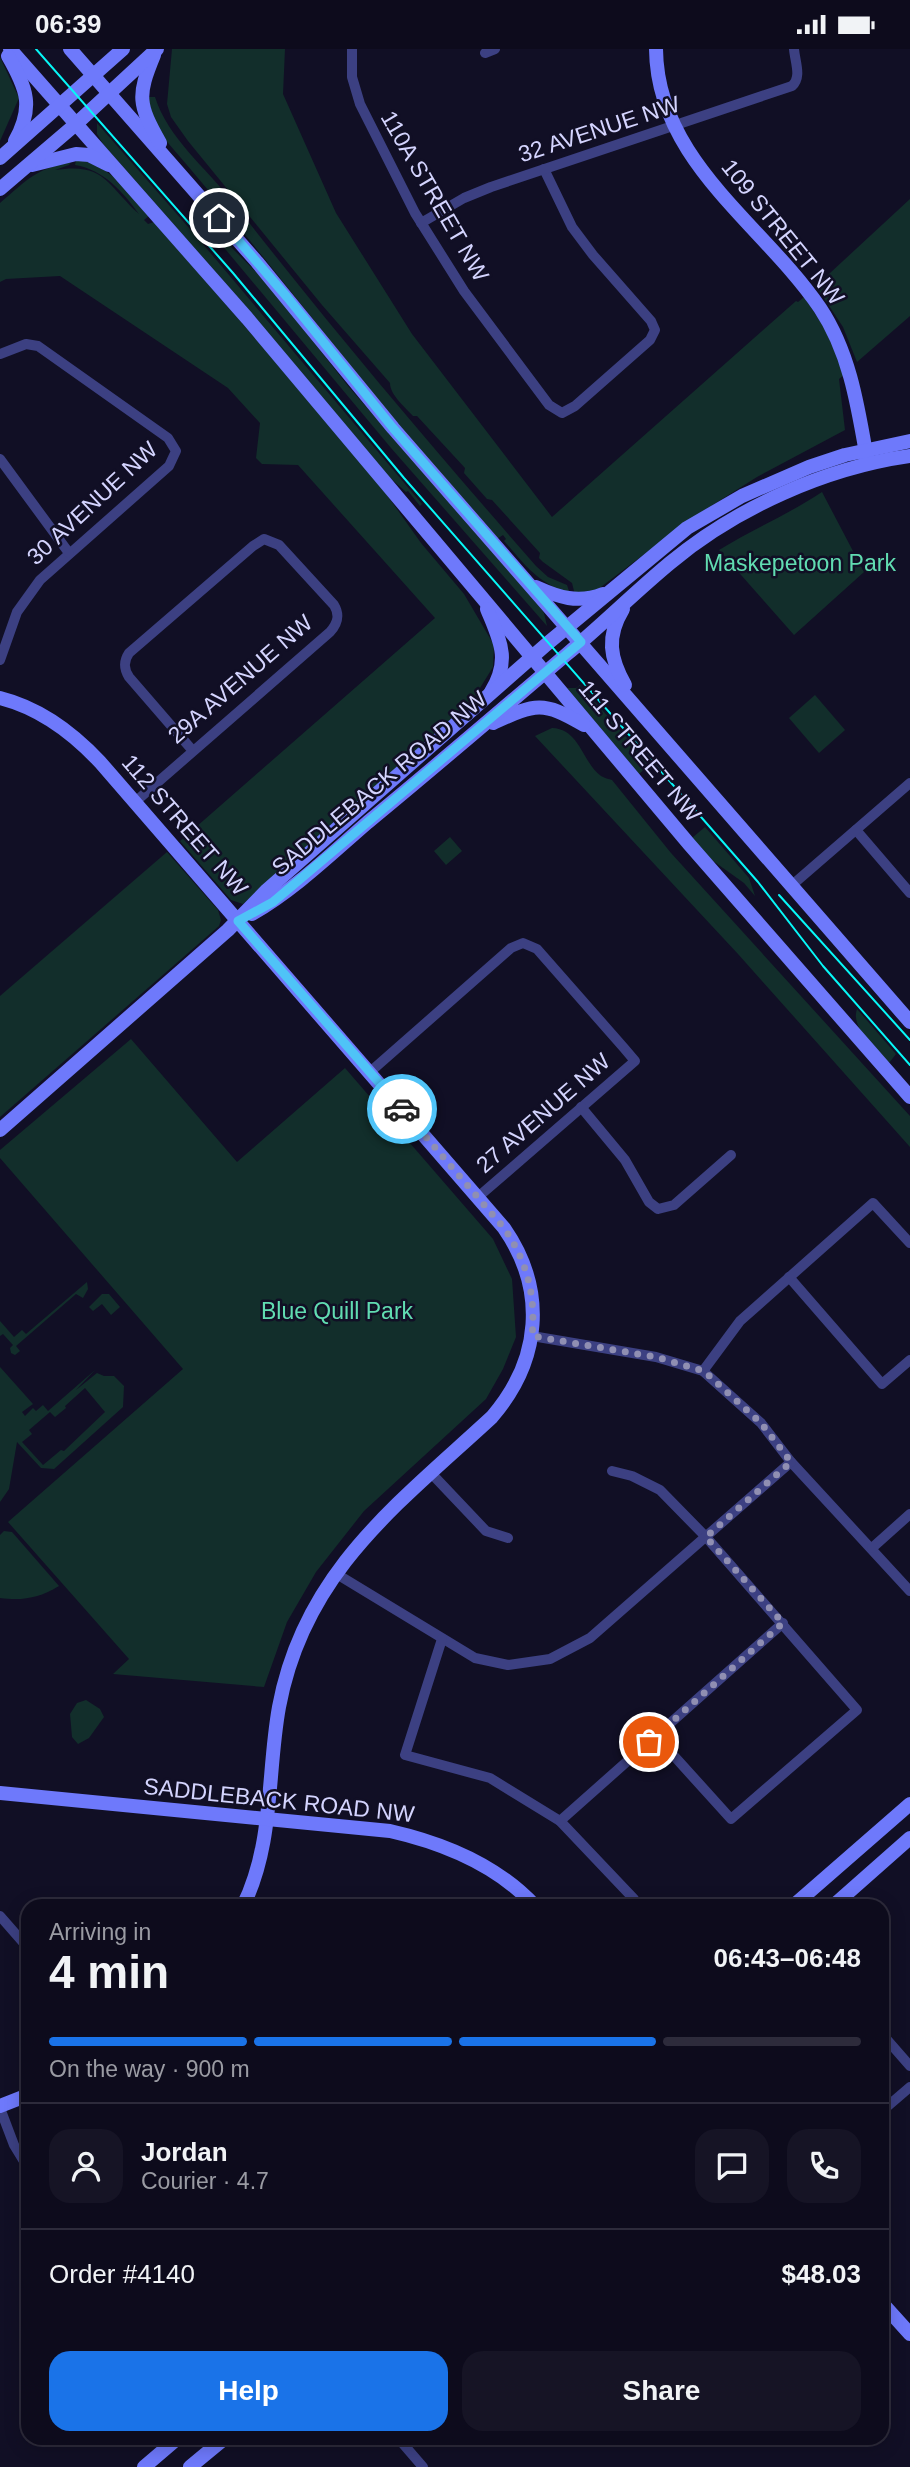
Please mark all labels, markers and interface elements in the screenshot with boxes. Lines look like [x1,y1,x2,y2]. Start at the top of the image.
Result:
text: 06:39 [35,9,102,39]
street label: 32 AVENUE NW [515,91,683,167]
street label: 110A STREET NW [376,106,494,286]
street label: 109 STREET NW [716,154,850,310]
pin [189,188,249,248]
icon: home [200,199,238,237]
street label: 30 AVENUE NW [22,436,163,570]
park label: Maskepetoon Park [704,550,896,576]
street label: 29A AVENUE NW [163,609,318,749]
street label: 111 STREET NW [573,675,707,827]
street label: SADDLEBACK ROAD NW [266,685,492,880]
street label: 112 STREET NW [117,749,253,901]
street label: 27 AVENUE NW [471,1048,615,1178]
courier [367,1074,437,1144]
icon: car [383,1090,421,1128]
park label: Blue Quill Park [261,1298,414,1324]
pin [619,1712,679,1772]
icon: bag [630,1723,668,1761]
street label: SADDLEBACK ROAD NW [142,1773,416,1827]
text: Arriving in [49,1919,151,1945]
text: 06:43–06:48 [714,1943,861,1973]
text: 4 min [49,1946,169,1998]
text: On the way · 900 m [49,2056,250,2082]
button: person [49,2129,123,2203]
button: chat [695,2129,769,2203]
button: phone [787,2129,861,2203]
text: Jordan [141,2137,228,2167]
text: Courier · 4.7 [141,2168,269,2194]
text: Order #4140 [49,2259,195,2289]
text: $48.03 [781,2259,861,2289]
button: Help [49,2351,448,2431]
button: Share [462,2351,861,2431]

